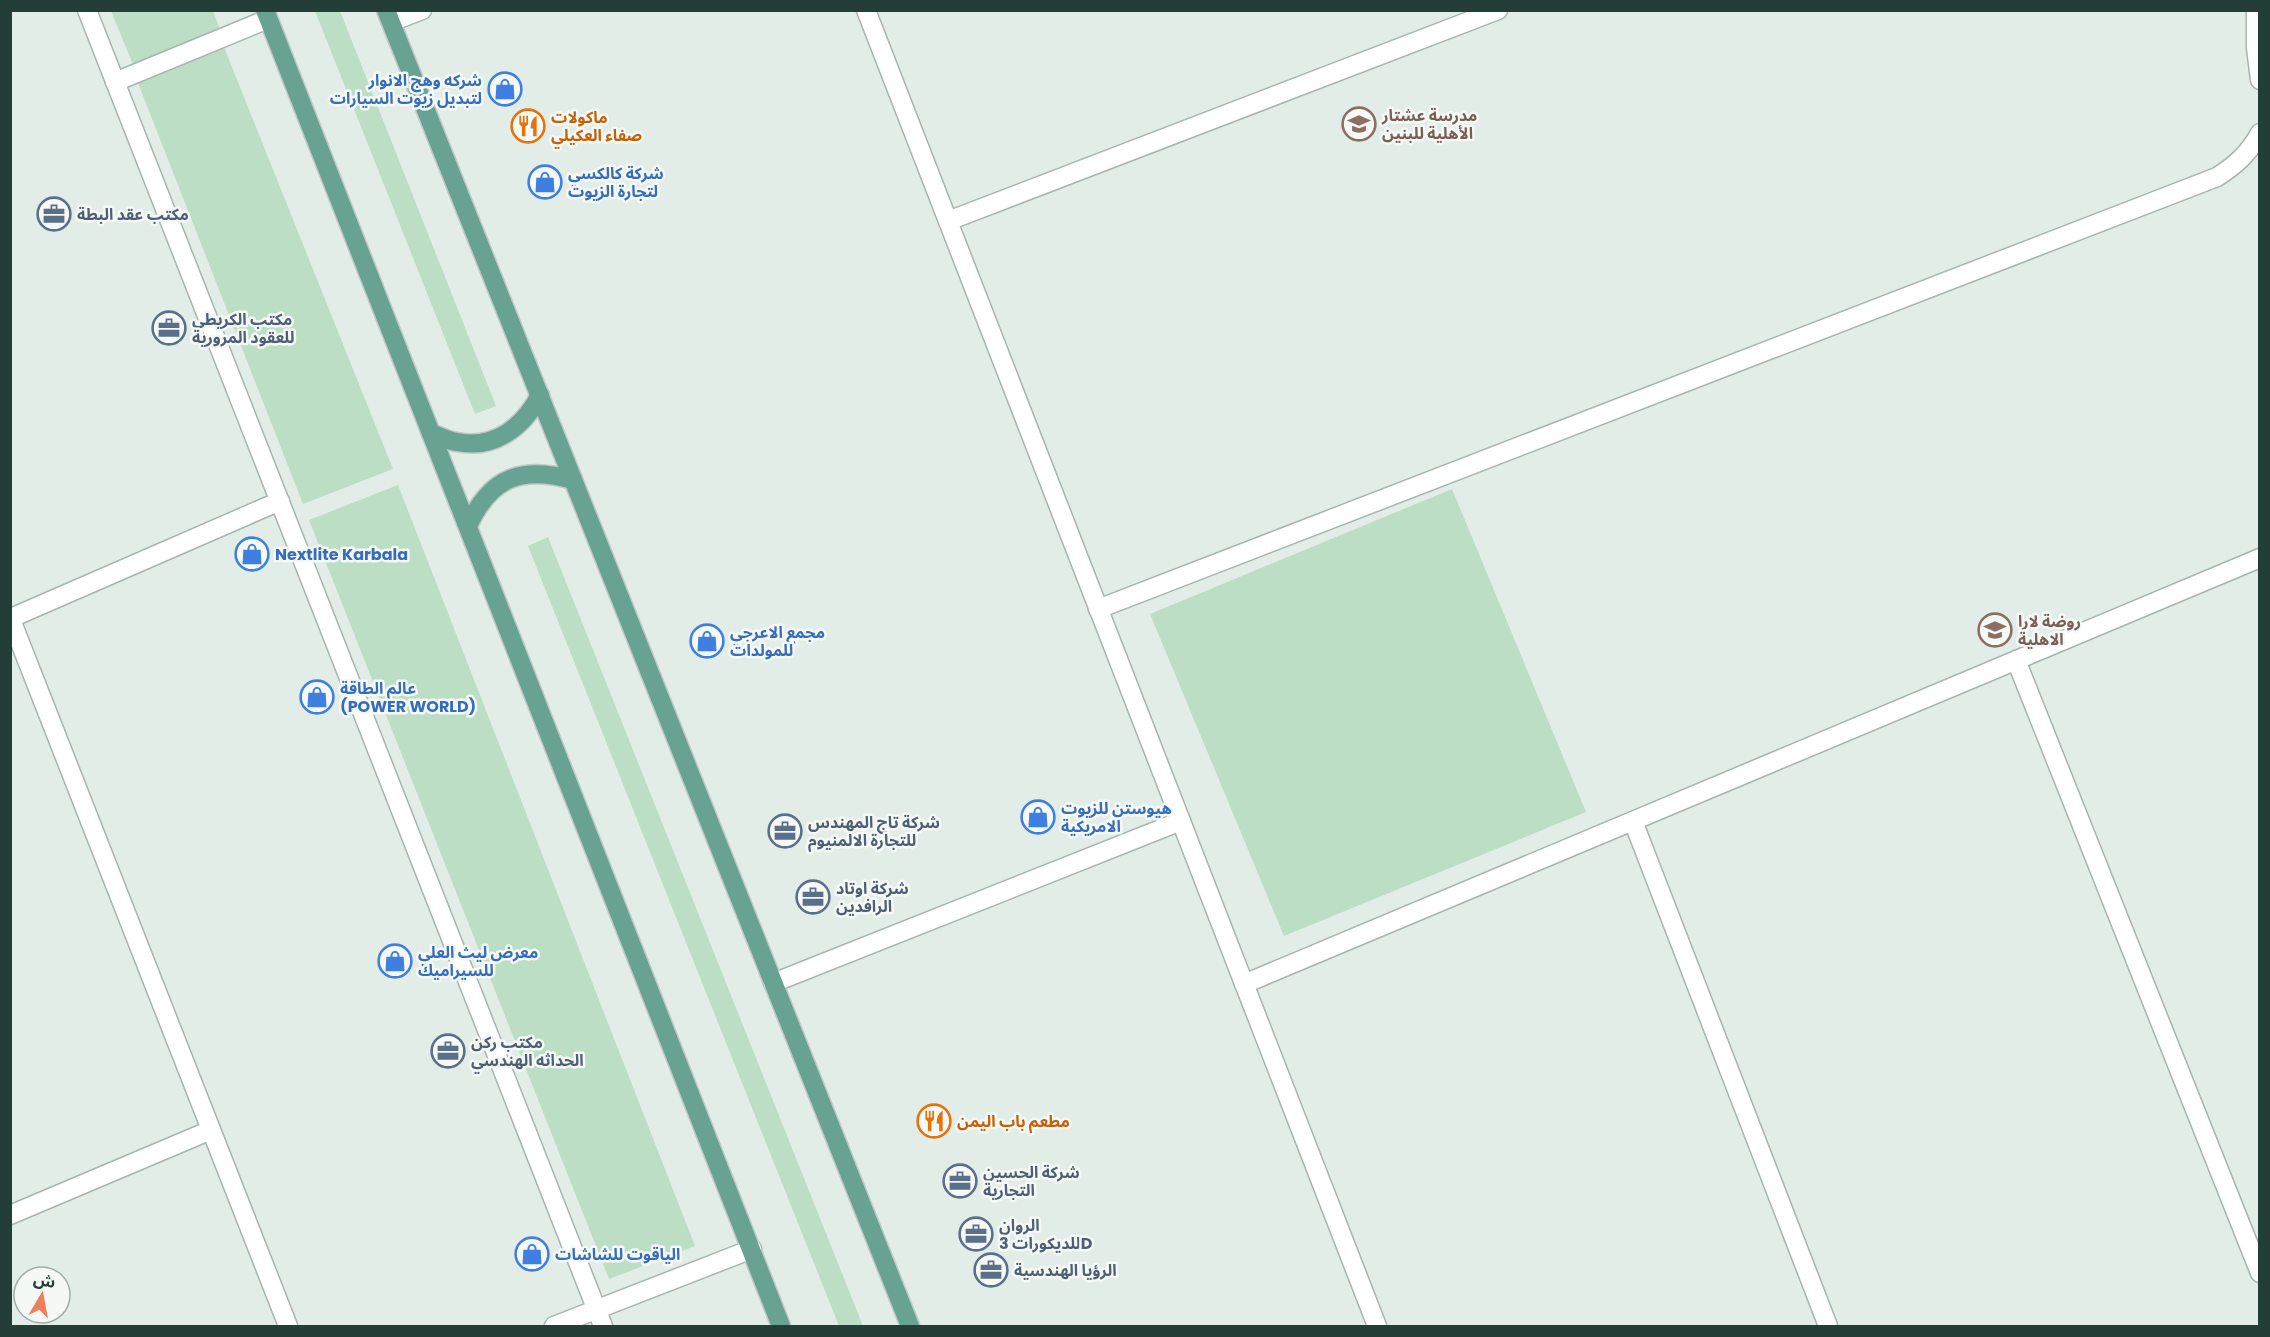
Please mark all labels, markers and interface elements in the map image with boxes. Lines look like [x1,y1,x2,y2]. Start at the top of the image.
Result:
place label: شركه وهج الانوار لتبديل زيوت السيارات [330,69,482,110]
shop icon: شركه وهج الانوار لتبديل زيوت السيارات [487,71,523,107]
place label: مدرسة عشتار الأهلية للبنين [1381,104,1477,145]
place label: ماكولات صفاء العكيلي [551,106,642,149]
school or university icon: مدرسة عشتار الأهلية للبنين [1341,106,1377,142]
restaurant icon: ماكولات صفاء العكيلي [510,108,546,144]
place label: شركة كالكسي لتجارة الزيوت [568,162,664,203]
shop icon: شركة كالكسي لتجارة الزيوت [527,164,563,200]
office icon: مكتب عقد البطة [36,196,72,232]
place label: مكتب عقد البطة [77,203,189,226]
place label: مكتب الكريطي للعقود المرورية [192,308,295,349]
office icon: مكتب الكريطي للعقود المرورية [151,310,187,346]
shop icon: Nextlite Karbala [234,536,270,572]
place label: Nextlite Karbala [275,543,408,566]
place label: روضة لارا الاهلية [2018,610,2081,651]
school or university icon: روضة لارا الاهلية [1977,612,2013,648]
place label: مجمع الاعرجي للمولدات [730,621,825,662]
shop icon: مجمع الاعرجي للمولدات [689,623,725,659]
place label: عالم الطاقة (POWER WORLD) [340,677,476,718]
shop icon: عالم الطاقة (POWER WORLD) [299,679,335,715]
place label: هيوستن للزيوت الامريكية [1061,797,1172,838]
shop icon: هيوستن للزيوت الامريكية [1020,799,1056,835]
place label: شركة تاج المهندس للتجارة الالمنيوم [808,811,940,852]
office icon: شركة تاج المهندس للتجارة الالمنيوم [767,813,803,849]
place label: شركة اوتاد الرافدين [836,877,909,918]
office icon: شركة اوتاد الرافدين [795,879,831,915]
place label: معرض ليث العلي للسيراميك [418,941,538,982]
shop icon: معرض ليث العلي للسيراميك [377,943,413,979]
place label: مكتب ركن الحداثه الهندسي [471,1031,584,1074]
office icon: مكتب ركن الحداثه الهندسي [430,1033,466,1069]
restaurant icon: مطعم باب اليمن [916,1103,952,1139]
place label: مطعم باب اليمن [957,1110,1070,1134]
place label: شركة الحسين التجارية [983,1161,1080,1202]
office icon: شركة الحسين التجارية [942,1163,978,1199]
place label: الروان للديكورات 3D [999,1214,1093,1255]
office icon: الروان للديكورات 3D [958,1216,994,1252]
shop icon: الياقوت للشاشات [514,1236,550,1272]
place label: الياقوت للشاشات [555,1243,680,1266]
office icon: الرؤيا الهندسية [973,1252,1009,1288]
place label: الرؤيا الهندسية [1014,1259,1117,1282]
north arrow [12,1265,72,1325]
text: ش [32,1267,57,1294]

